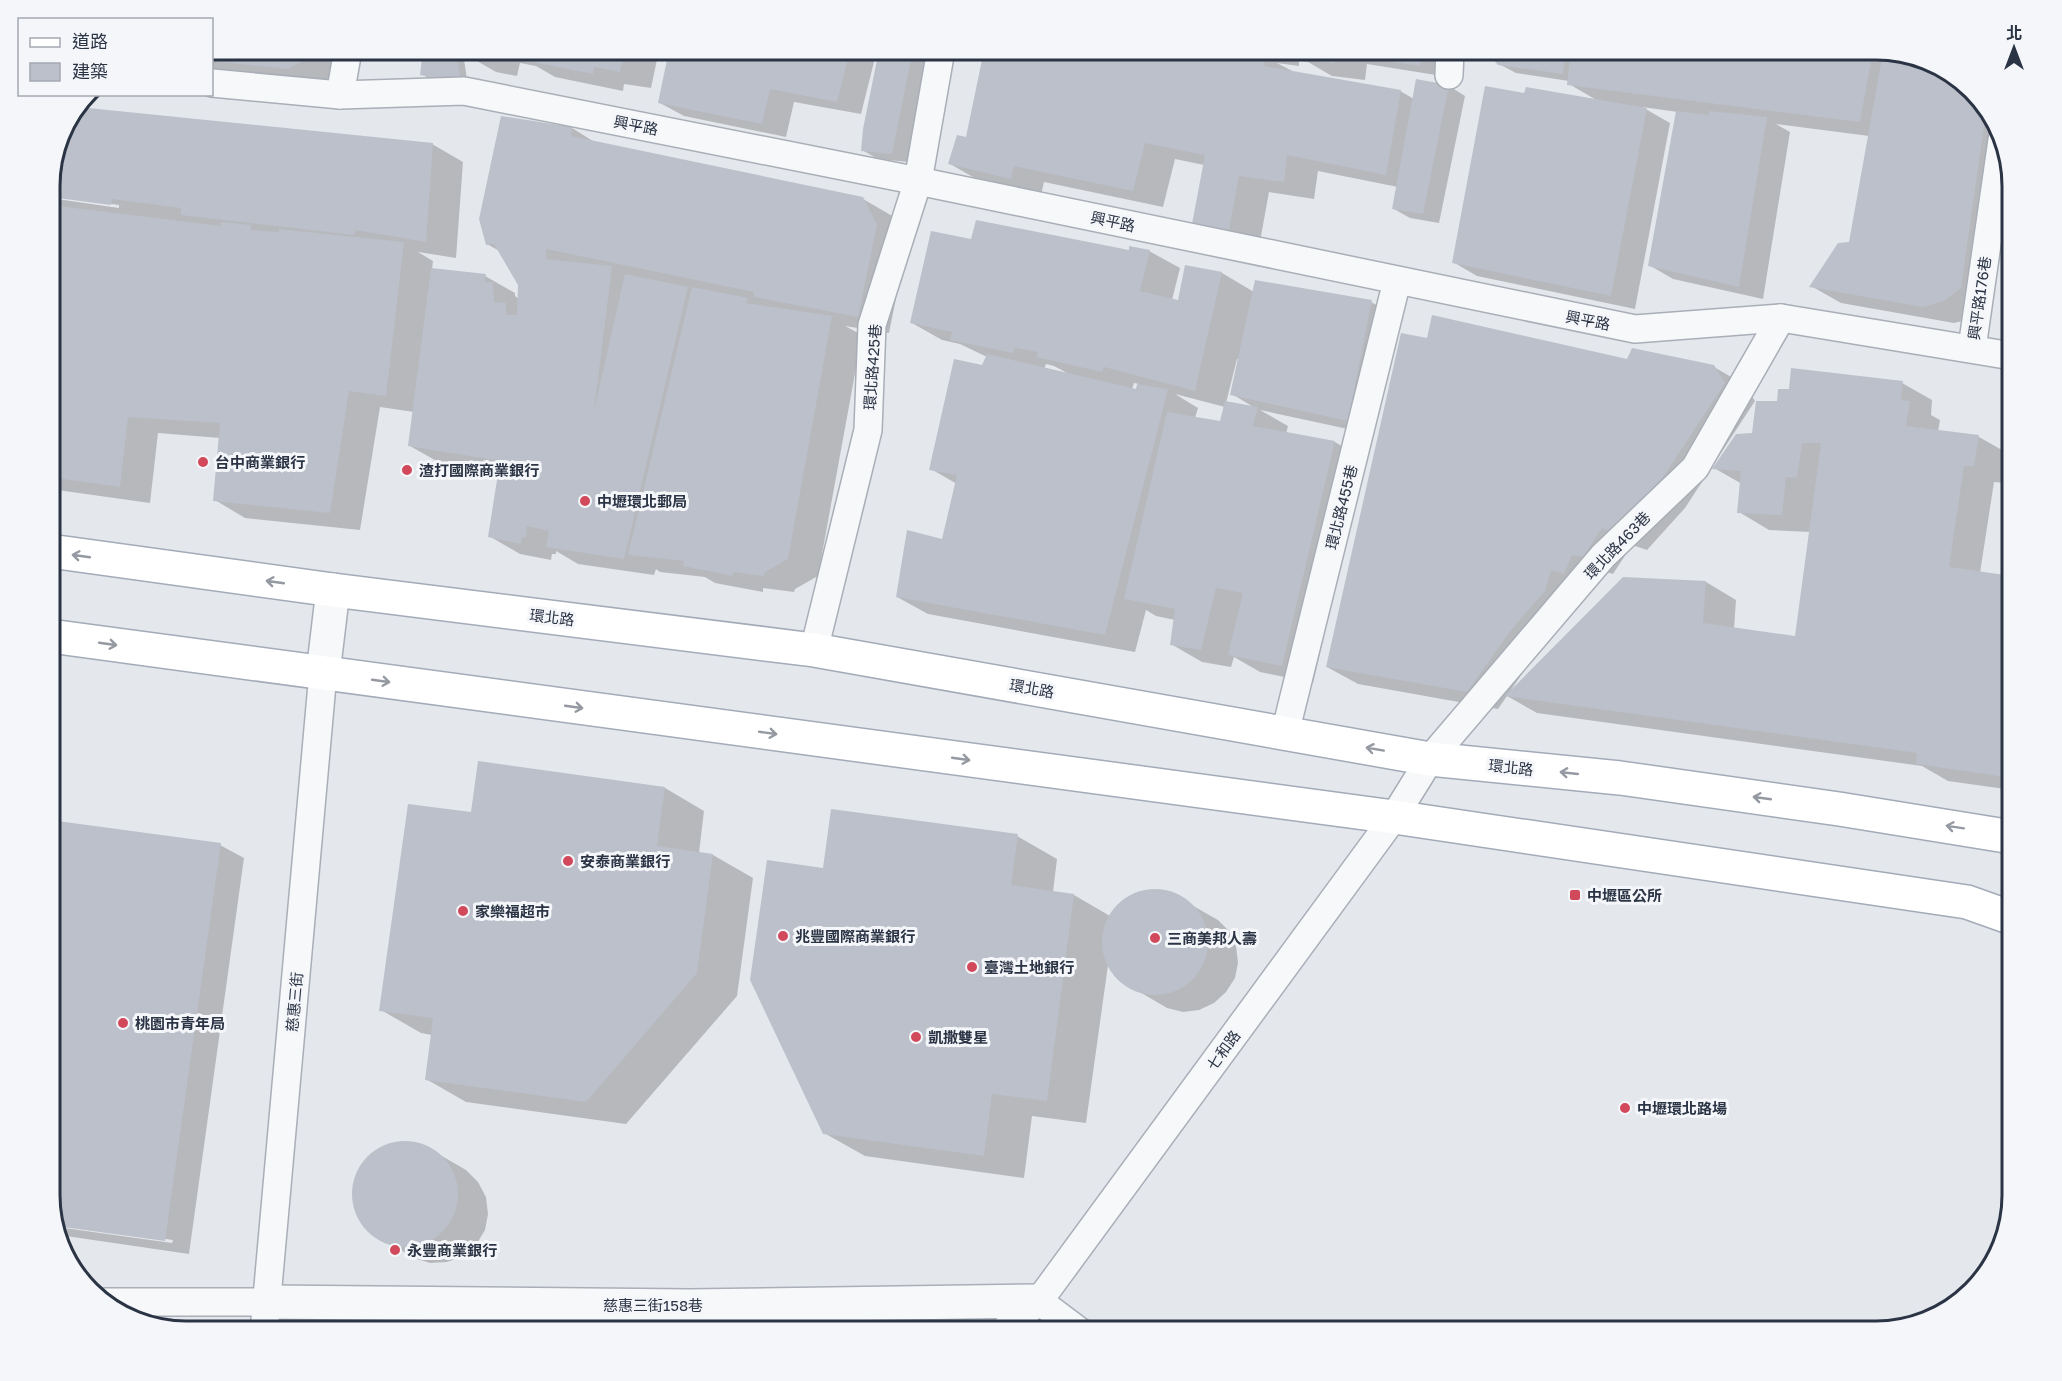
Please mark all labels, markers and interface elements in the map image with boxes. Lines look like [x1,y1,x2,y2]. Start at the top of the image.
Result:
legend [18,18,213,96]
north arrow [1984,18,2044,78]
text: 北 [2006,23,2022,43]
text: 道路 [72,30,108,52]
text: 建築 [72,60,108,82]
street label: 興平路 [612,112,660,138]
street label: 興平路 [1089,208,1137,234]
street label: 興平路176巷 [1964,255,1994,341]
street label: 興平路 [1564,307,1612,333]
street label: 環北路425巷 [860,323,884,411]
place label: 台中商業銀行 [215,453,305,471]
marker: 台中商業銀行 [196,455,210,469]
place label: 渣打國際商業銀行 [419,461,539,479]
marker: 渣打國際商業銀行 [400,463,414,477]
street label: 環北路455巷 [1322,463,1360,551]
place label: 中壢環北郵局 [597,492,687,510]
marker: 中壢環北郵局 [578,494,592,508]
street label: 環北路463巷 [1580,507,1654,583]
one-way arrow [72,550,92,561]
one-way arrow [265,577,285,588]
street label: 環北路 [529,605,575,629]
one-way arrow [97,639,117,650]
one-way arrow [371,675,390,686]
street label: 環北路 [1008,675,1056,701]
one-way arrow [564,701,584,712]
one-way arrow [757,727,777,738]
one-way arrow [1366,743,1386,754]
one-way arrow [950,753,970,764]
street label: 環北路 [1488,756,1534,778]
one-way arrow [1559,767,1579,778]
one-way arrow [1753,792,1773,803]
one-way arrow [1946,822,1965,833]
place label: 安泰商業銀行 [580,852,670,870]
marker: 安泰商業銀行 [561,854,575,868]
place label: 中壢區公所 [1587,886,1662,904]
marker: 中壢區公所 [1568,888,1582,902]
place label: 家樂福超市 [475,902,550,920]
marker: 家樂福超市 [456,904,470,918]
place label: 兆豐國際商業銀行 [795,927,915,945]
marker: 兆豐國際商業銀行 [776,929,790,943]
place label: 三商美邦人壽 [1167,929,1257,947]
marker: 三商美邦人壽 [1148,931,1162,945]
place label: 臺灣土地銀行 [984,958,1074,976]
marker: 臺灣土地銀行 [965,960,979,974]
street label: 慈惠三街 [282,971,306,1033]
place label: 桃園市青年局 [135,1014,225,1032]
marker: 桃園市青年局 [116,1016,130,1030]
street label: 七和路 [1202,1027,1244,1073]
place label: 凱撒雙星 [928,1028,988,1046]
marker: 凱撒雙星 [909,1030,923,1044]
place label: 中壢環北路場 [1637,1099,1727,1117]
marker: 中壢環北路場 [1618,1101,1632,1115]
place label: 永豐商業銀行 [407,1241,497,1259]
marker: 永豐商業銀行 [388,1243,402,1257]
street label: 慈惠三街158巷 [603,1296,703,1314]

